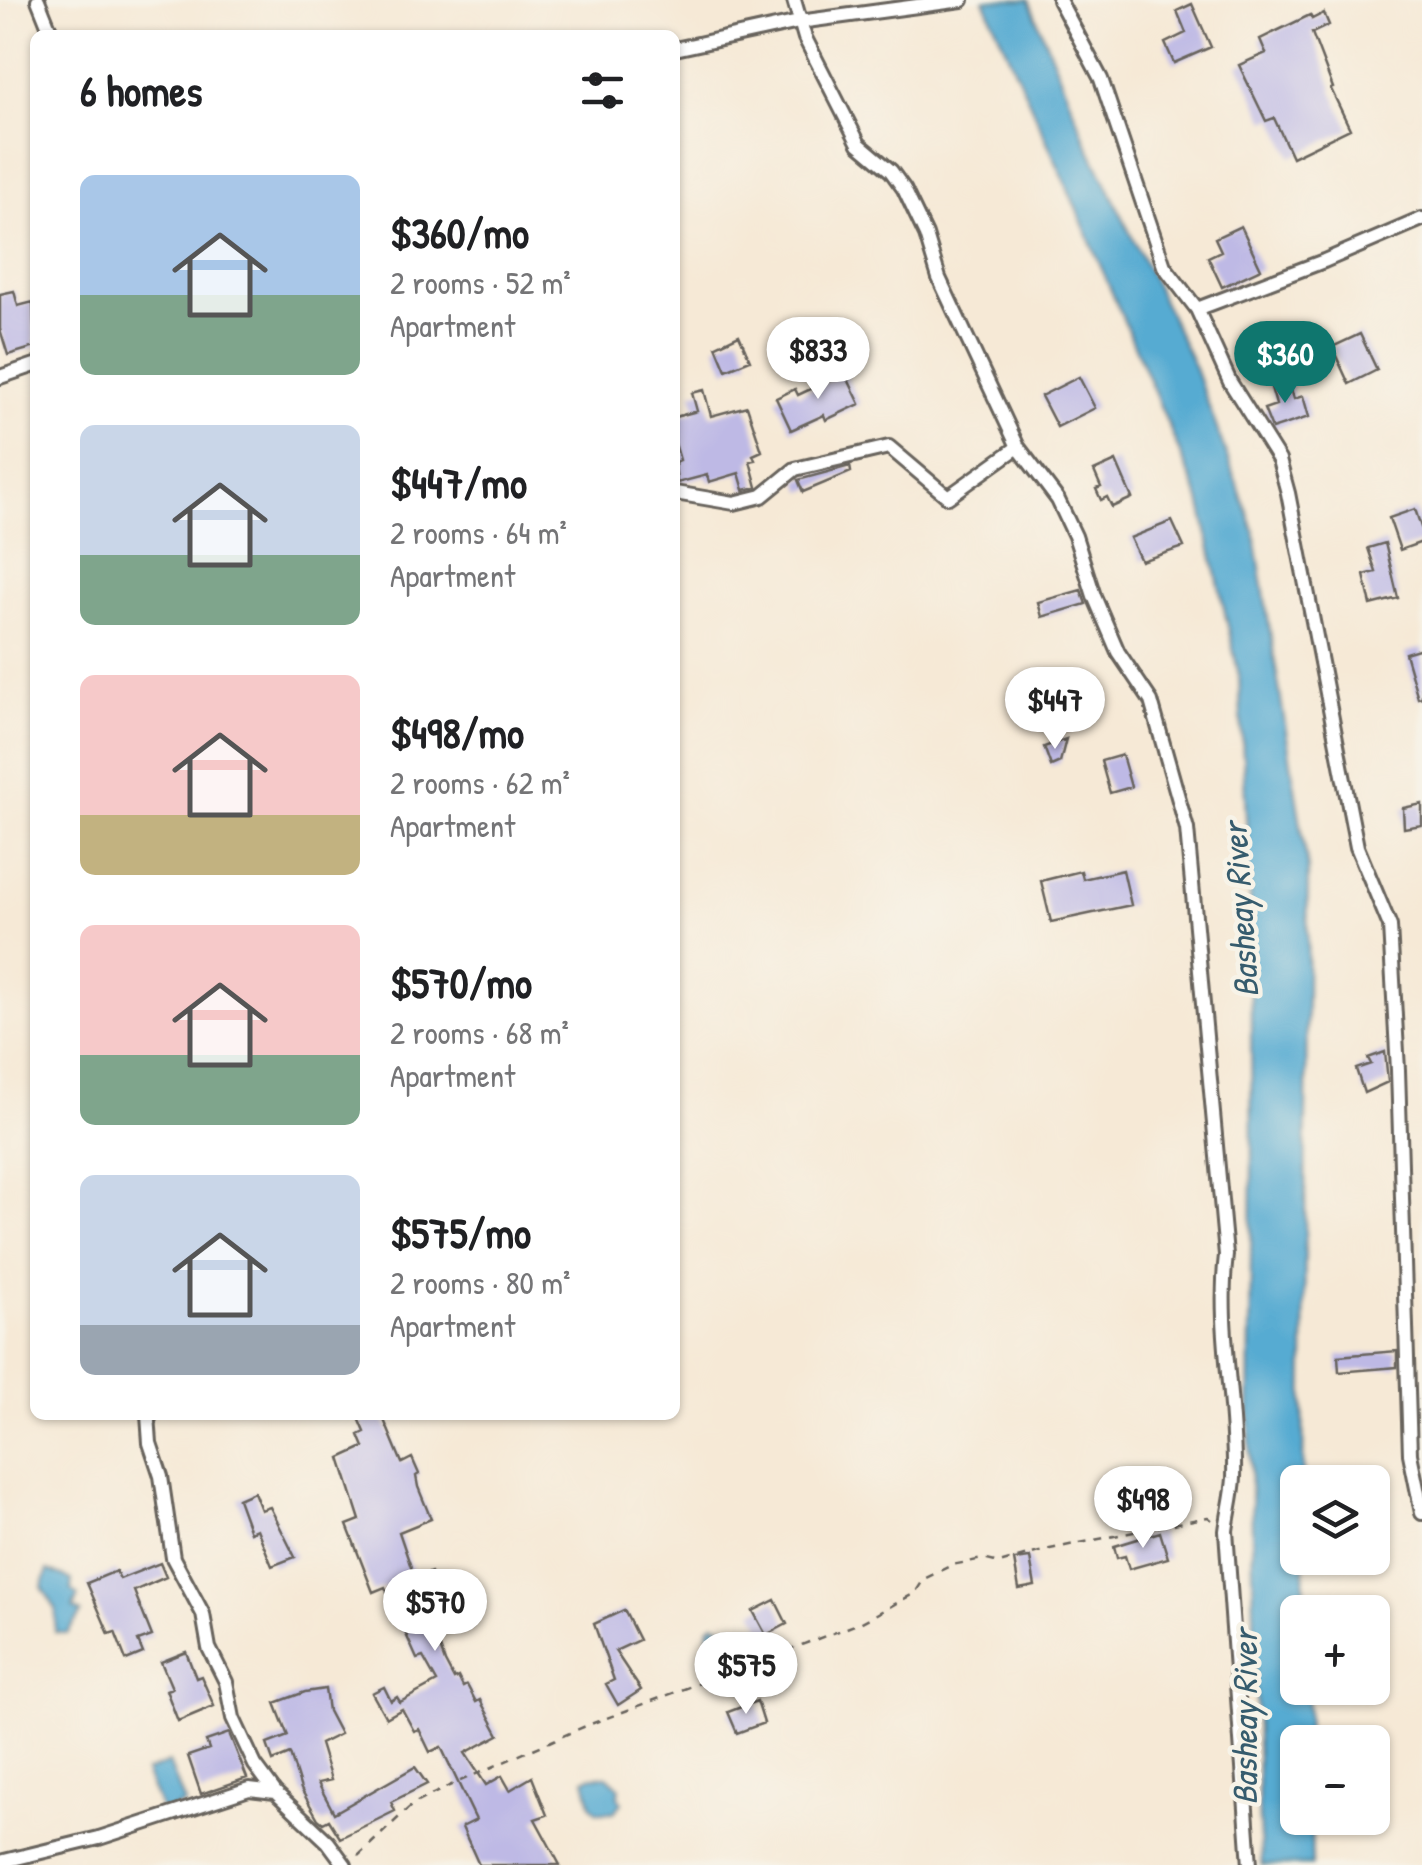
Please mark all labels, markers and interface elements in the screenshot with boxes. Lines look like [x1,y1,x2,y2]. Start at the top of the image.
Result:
text: 6 homes [80,62,202,119]
icon: filters [575,63,630,118]
text: $360/mo [390,204,529,261]
icon: home [160,215,280,335]
text: 2 rooms · 52 m² [390,261,571,304]
text: Apartment [390,304,515,347]
pin: $833 [759,317,877,402]
pin: $360 [1226,321,1344,406]
text: $833 [789,328,847,371]
text: $360 [1256,332,1314,375]
text: $447/mo [390,454,527,511]
icon: home [160,465,280,585]
text: 2 rooms · 64 m² [390,511,567,554]
text: Apartment [390,554,515,597]
pin: $447 [996,667,1114,752]
text: $447 [1027,678,1083,721]
text: $498/mo [390,704,524,761]
icon: home [160,715,280,835]
text: 2 rooms · 62 m² [390,761,570,804]
text: Apartment [390,804,515,847]
water label: Basheay River [1210,816,1270,999]
text: $570/mo [390,954,532,1011]
icon: home [160,965,280,1085]
text: 2 rooms · 68 m² [390,1011,569,1054]
text: Apartment [390,1054,515,1097]
text: $575/mo [390,1204,531,1261]
icon: home [160,1215,280,1335]
text: 2 rooms · 80 m² [390,1261,570,1304]
text: Apartment [390,1304,515,1347]
map controls [1280,1465,1390,1835]
button: layers [1280,1465,1390,1575]
pin: $498 [1084,1466,1202,1551]
text: $498 [1116,1477,1170,1520]
pin: $570 [376,1569,494,1654]
text: $570 [405,1580,465,1623]
button: + [1280,1595,1390,1705]
water label: Basheay River [1221,1625,1268,1805]
pin: $575 [687,1632,805,1717]
text: $575 [716,1643,776,1686]
button: − [1280,1725,1390,1835]

